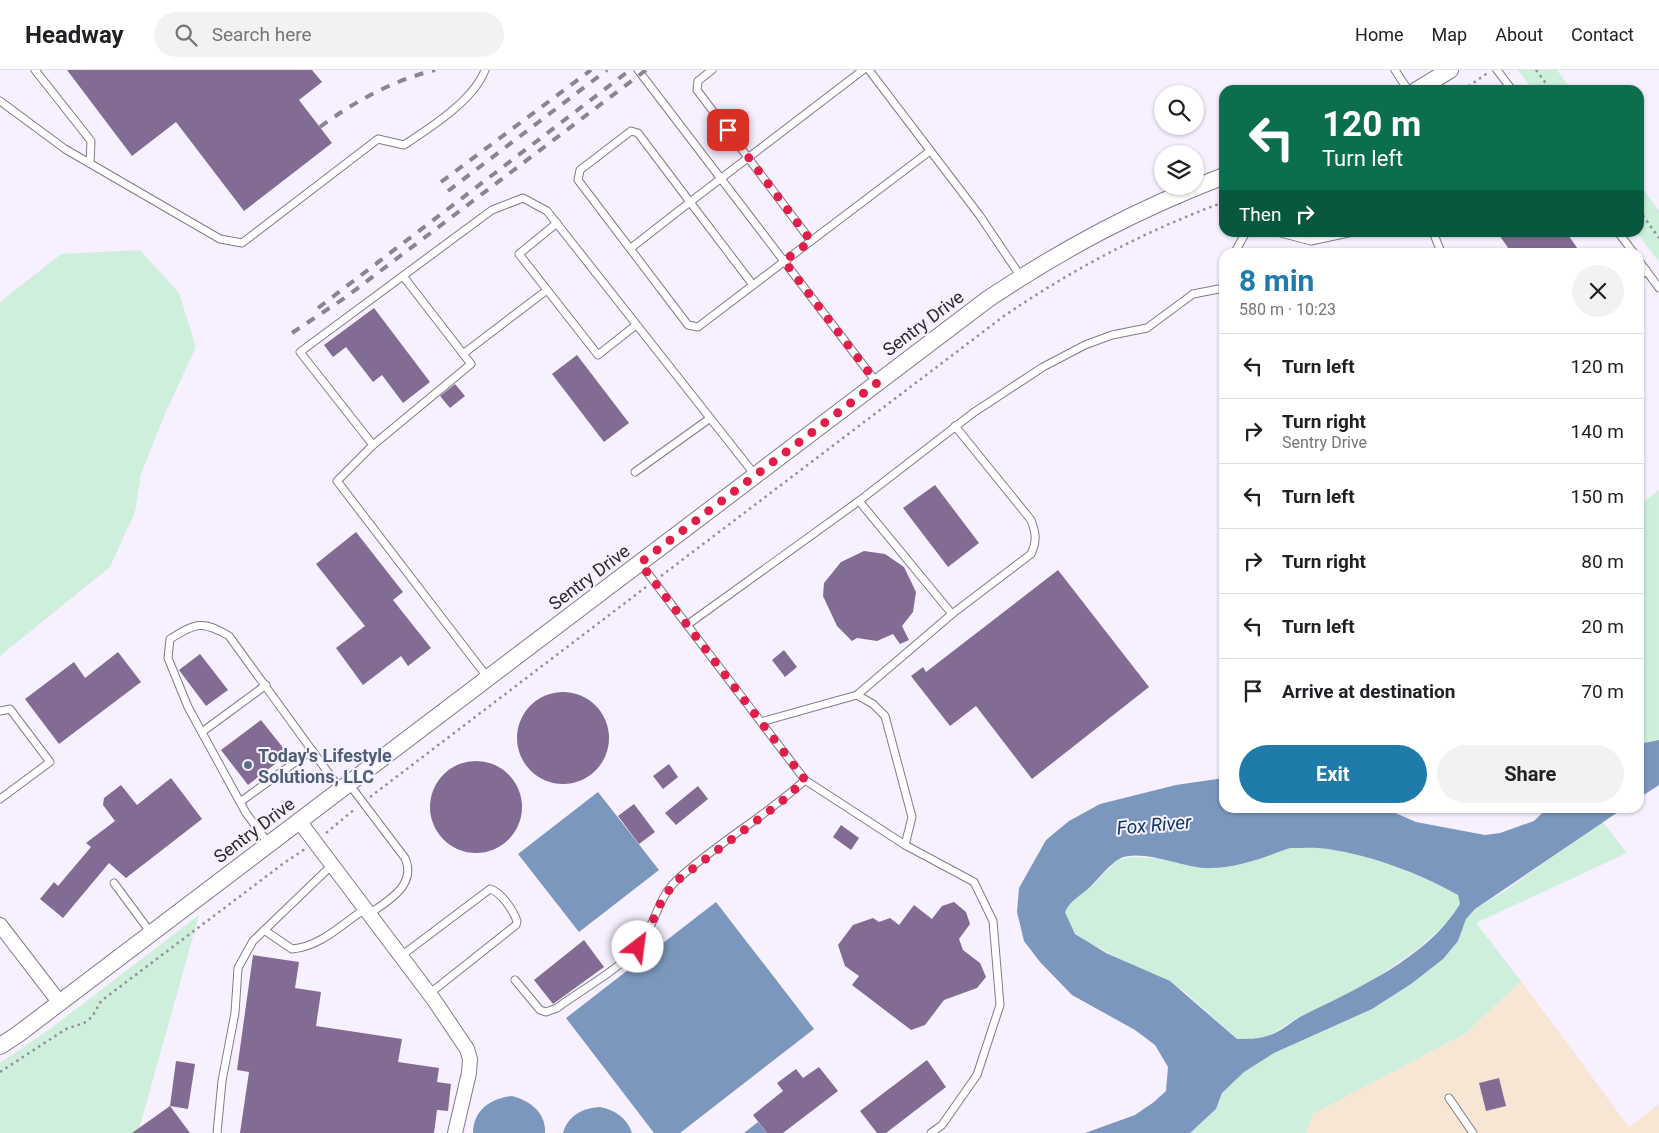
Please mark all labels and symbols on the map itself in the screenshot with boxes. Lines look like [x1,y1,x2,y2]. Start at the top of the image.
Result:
pin [707,109,749,151]
street label: Sentry Drive [878,286,968,360]
street label: Sentry Drive [544,540,634,614]
place label: Today's Lifestyle Solutions, LLC [258,745,392,787]
marker: Today's Lifestyle Solutions, LLC [242,759,254,771]
street label: Sentry Drive [209,793,299,867]
water label: Fox River [1116,810,1193,840]
position arrow [611,920,663,972]

